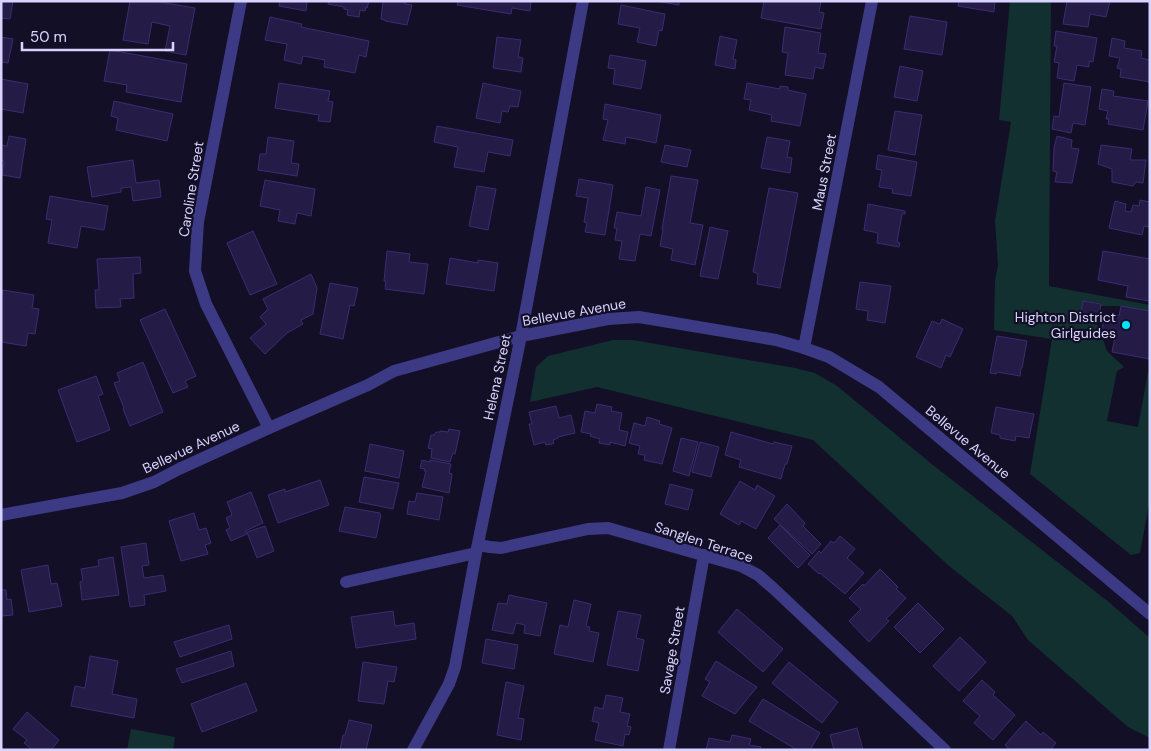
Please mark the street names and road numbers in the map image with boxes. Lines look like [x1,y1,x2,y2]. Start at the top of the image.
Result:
street label: Maus Street [808,132,840,212]
street label: Caroline Street [175,140,207,238]
street label: Bellevue Avenue [521,294,627,330]
street label: Helena Street [479,332,515,422]
street label: Bellevue Avenue [922,401,1014,483]
street label: Bellevue Avenue [140,417,242,477]
street label: Sanglen Terrace [652,518,756,566]
street label: Savage Street [655,605,689,695]

